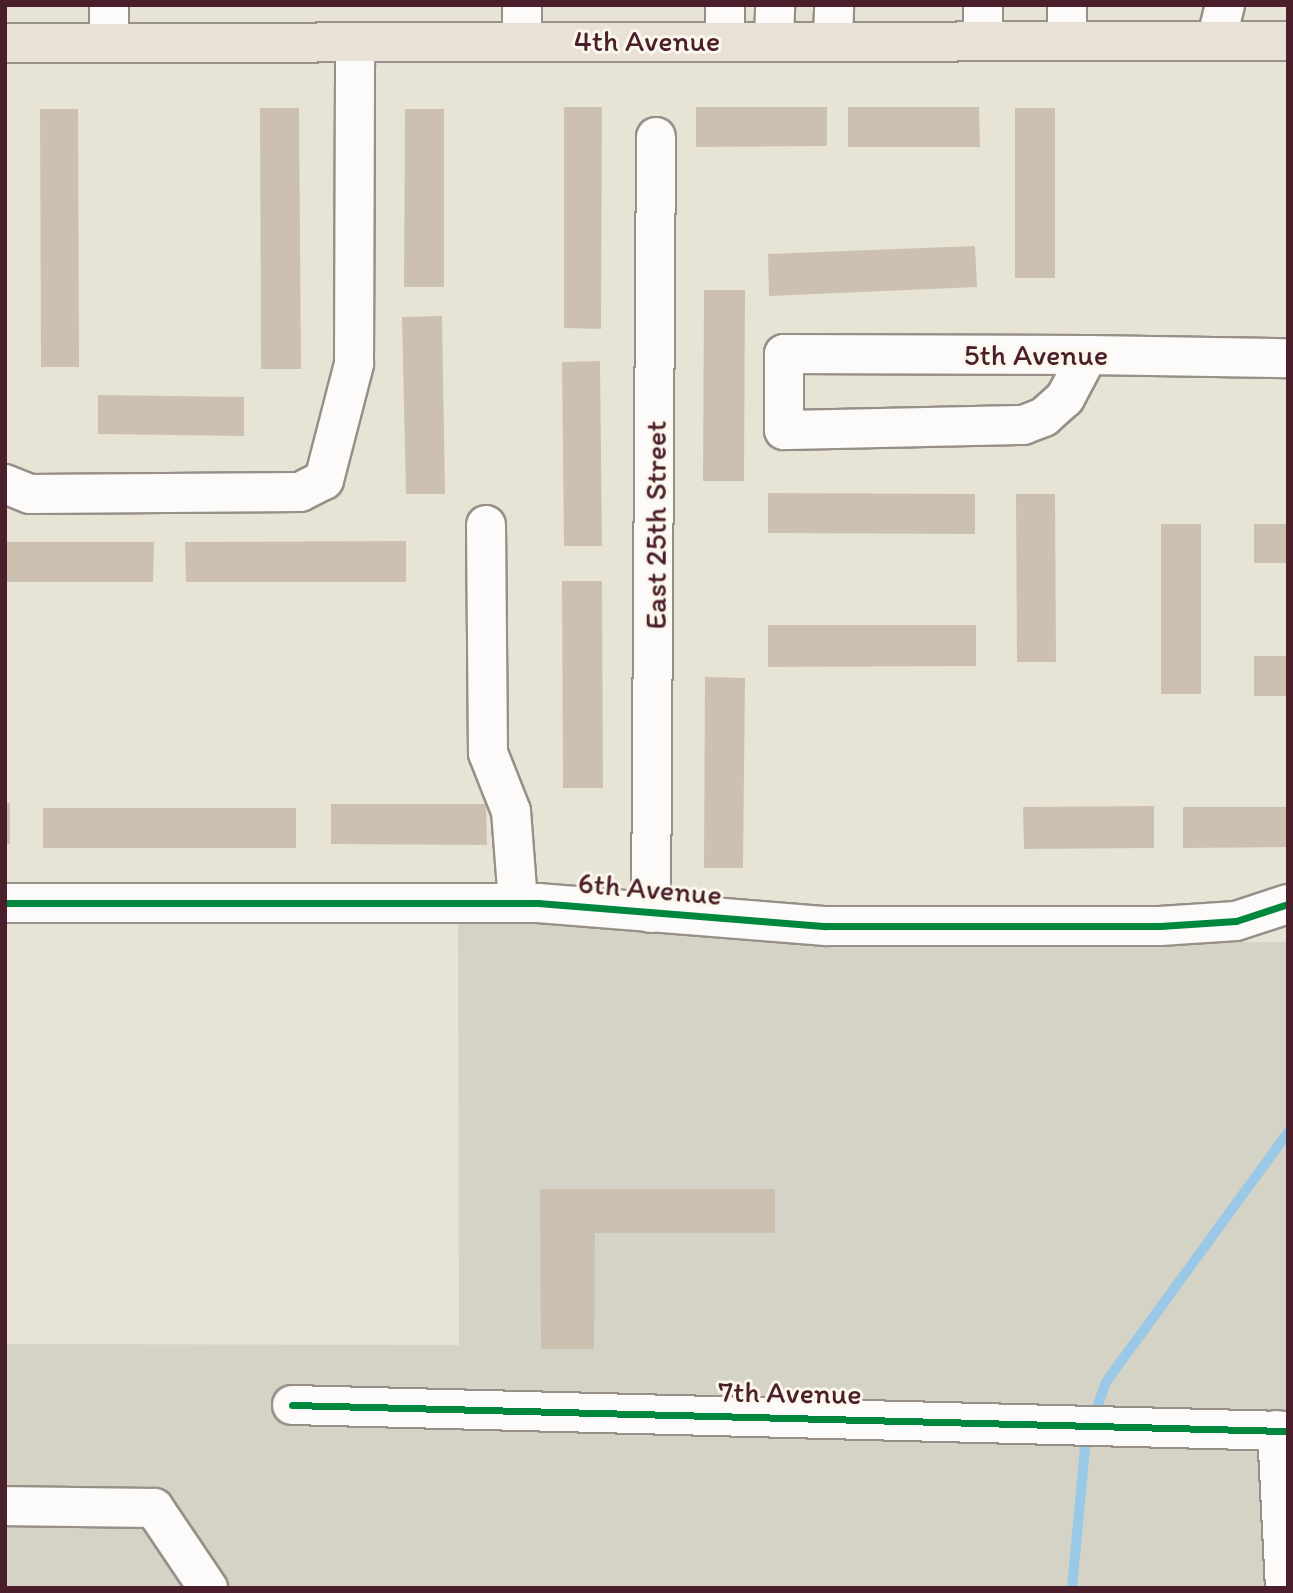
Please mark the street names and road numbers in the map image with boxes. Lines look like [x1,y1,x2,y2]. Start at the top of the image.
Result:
street label: 4th Avenue [574,23,720,59]
street label: 5th Avenue [965,337,1107,373]
street label: East 25th Street [638,421,674,629]
street label: 6th Avenue [577,865,723,913]
street label: 7th Avenue [719,1374,861,1412]

